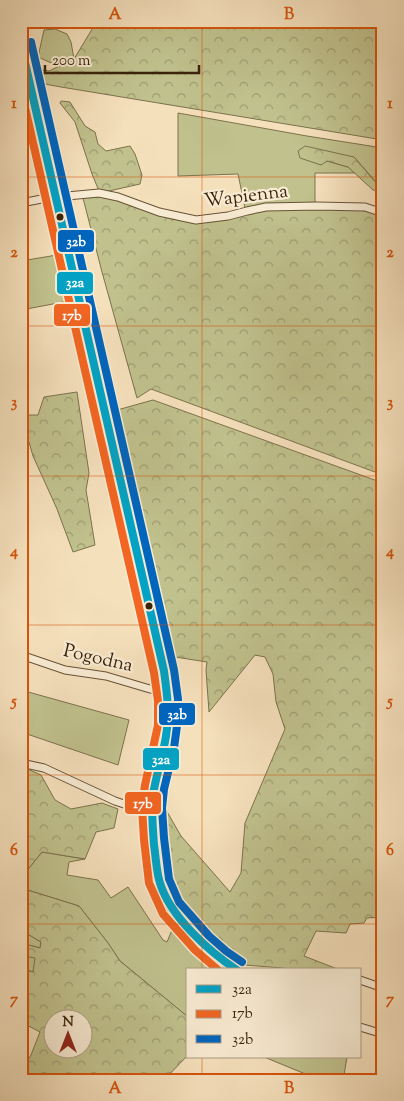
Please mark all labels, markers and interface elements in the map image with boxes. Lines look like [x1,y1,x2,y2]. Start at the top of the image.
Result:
text: A [109,4,122,27]
text: B [284,4,294,27]
scale bar [45,42,199,74]
text: 200 m [52,51,91,72]
text: 1 [11,93,17,116]
text: 1 [387,93,393,116]
street label: Wapienna [202,178,290,216]
unlabelled marker [55,212,65,222]
line badge: 32b [57,229,95,253]
text: 32b [66,233,86,253]
text: 2 [10,242,18,265]
text: 2 [386,242,394,265]
line badge: 32a [56,271,94,295]
text: 32a [66,274,85,294]
line badge: 17b [53,303,91,327]
text: 17b [62,307,82,327]
text: 3 [11,392,18,415]
text: 3 [387,392,394,415]
text: 4 [9,541,18,564]
text: 4 [385,541,394,564]
unlabelled marker [144,601,154,611]
street label: Pogodna [61,638,136,680]
text: 5 [9,691,17,714]
text: 5 [385,691,393,714]
line badge: 32b [158,702,196,726]
text: 32b [167,706,187,726]
line badge: 32a [142,747,180,771]
text: 32a [152,751,171,771]
line badge: 17b [124,791,162,815]
text: 17b [133,795,153,815]
text: 6 [10,840,18,863]
text: 6 [386,840,394,863]
legend [186,968,362,1058]
text: 32a [232,980,252,1001]
text: 7 [10,989,19,1012]
text: 7 [386,989,395,1012]
text: 17b [232,1004,253,1025]
north arrow [42,1008,92,1058]
text: N [62,1013,74,1033]
text: 32b [232,1030,253,1051]
text: A [109,1078,122,1101]
text: B [284,1078,294,1101]

